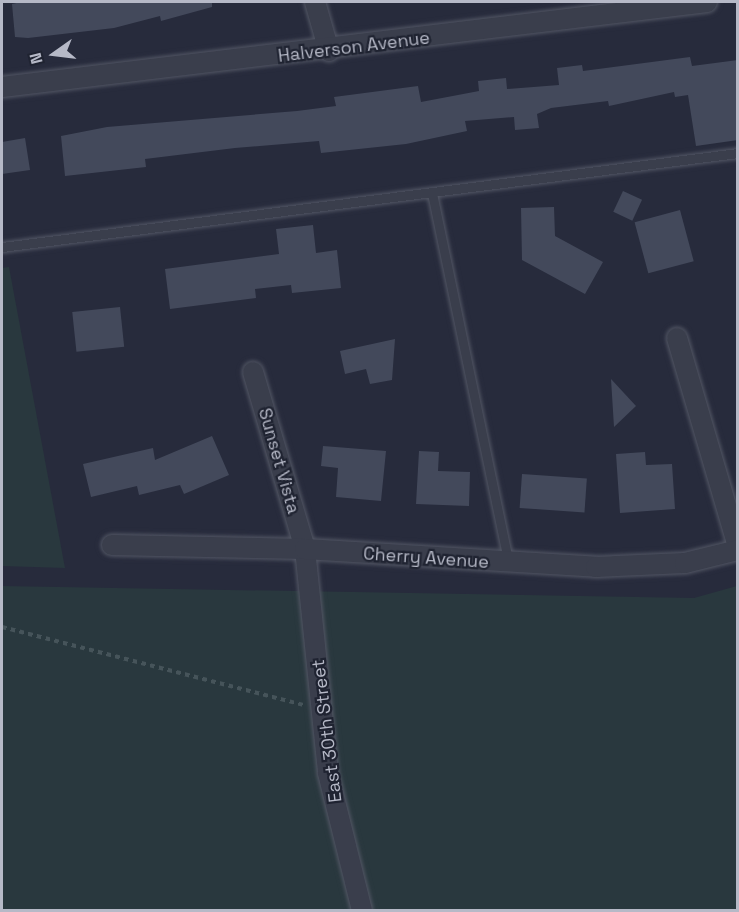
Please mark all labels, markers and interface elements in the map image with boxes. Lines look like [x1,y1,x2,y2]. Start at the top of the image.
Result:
north arrow [24,24,84,84]
street label: Halverson Avenue [277,27,431,67]
text: N [25,51,48,66]
street label: Sunset Vista [254,406,304,516]
street label: Cherry Avenue [362,543,490,573]
street label: East 30th Street [308,658,346,804]

